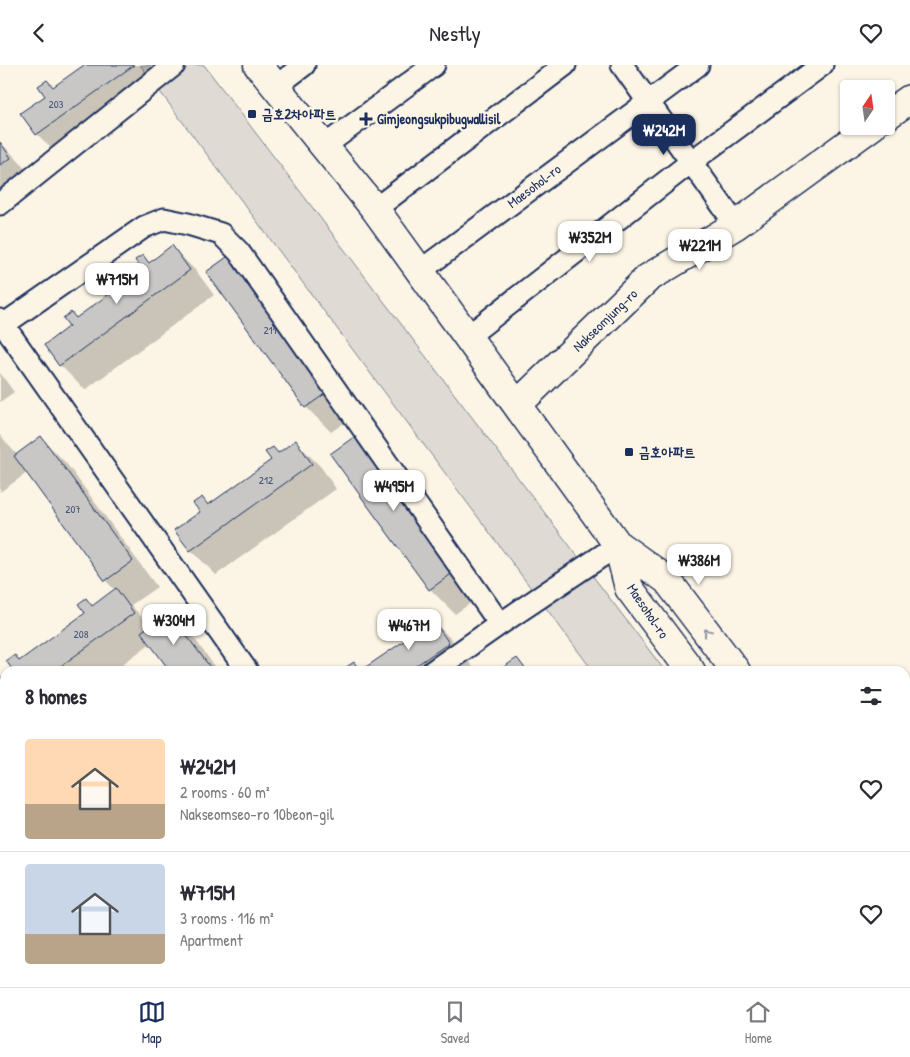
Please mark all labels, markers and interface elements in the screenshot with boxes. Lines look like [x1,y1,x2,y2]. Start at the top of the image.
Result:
text: Nestly [429,18,481,48]
icon: back [25,19,53,47]
icon: heart [857,19,885,47]
north arrow [840,80,895,135]
map controls [840,80,895,135]
house number: 203 [48,97,64,111]
place label: 금호2차아파트 [262,104,336,123]
marker: 금호2차아파트 [246,108,258,120]
place label: Gimjeongsukpibugwallisil [377,109,501,130]
marker: Gimjeongsukpibugwallisil [359,112,373,126]
pin: ₩242M [629,113,699,156]
text: ₩242M [643,119,685,141]
street label: Maesohol-ro [503,159,565,212]
pin: ₩352M [555,221,625,263]
text: ₩352M [569,226,611,248]
pin: ₩221M [665,229,735,271]
text: ₩221M [679,234,721,256]
pin: ₩715M [82,263,152,305]
text: ₩715M [96,268,138,290]
street label: Nakseomjung-ro [568,284,642,356]
house number: 211 [263,323,277,337]
place label: 금호아파트 [639,442,695,461]
marker: 금호아파트 [623,446,635,458]
pin: ₩495M [359,469,429,512]
house number: 212 [259,473,273,487]
text: ₩495M [374,475,414,497]
house number: 207 [65,502,81,516]
pin: ₩386M [664,543,734,586]
text: ₩386M [678,549,720,571]
street label: Maesohol-ro [623,580,674,642]
pin: ₩304M [139,603,209,646]
text: ₩304M [153,609,195,631]
pin: ₩467M [374,609,444,651]
text: ₩467M [388,614,430,636]
house number: 208 [74,627,89,641]
one-way arrow [704,629,712,638]
text: 8 homes [25,682,87,711]
icon: filters [857,682,885,710]
text: ₩242M [180,752,236,781]
icon: home [65,759,125,819]
icon: heart [857,775,885,803]
text: 2 rooms · 60 m² [180,781,270,803]
text: Nakseomseo-ro 10beon-gil [180,803,334,825]
text: ₩715M [180,878,235,907]
icon: home [65,884,125,944]
icon: heart [857,900,885,928]
text: 3 rooms · 116 m² [180,907,274,929]
text: Apartment [180,929,243,951]
tab: Map [138,998,166,1047]
tab: Saved [441,998,469,1047]
tab: Home [744,998,772,1047]

